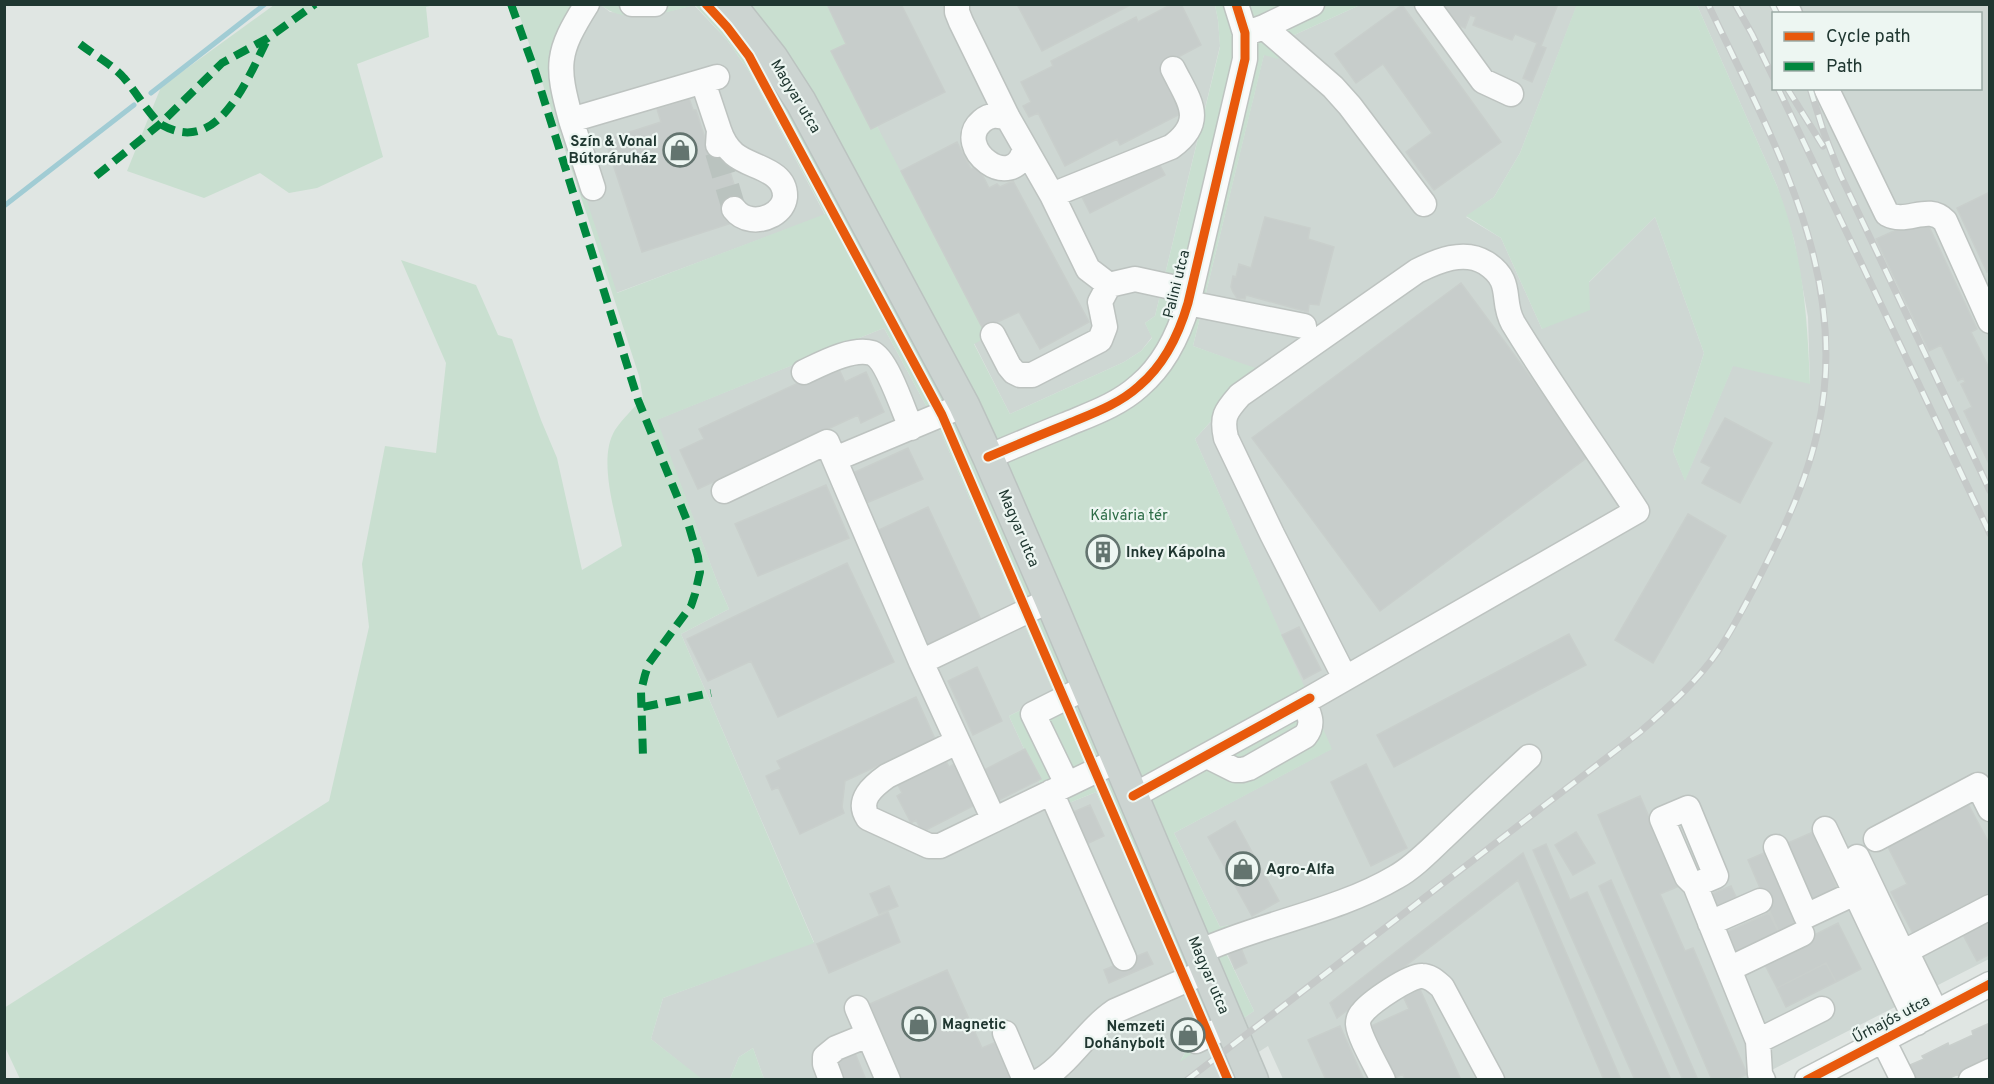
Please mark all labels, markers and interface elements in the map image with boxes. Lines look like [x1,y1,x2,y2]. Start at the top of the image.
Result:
legend [1772,12,1982,90]
text: Cycle path [1826,26,1911,49]
street label: Magyar utca [765,56,824,137]
text: Path [1826,56,1863,79]
shop icon: Szín & Vonal Bútoráruház [662,132,698,168]
place label: Szín & Vonal Bútoráruház [568,133,657,169]
street label: Palini utca [1160,248,1195,321]
street label: Magyar utca [993,487,1043,570]
park label: Kálvária tér [1090,507,1168,526]
building icon: Inkey Kápolna [1085,534,1121,570]
place label: Inkey Kápolna [1126,544,1226,563]
shop icon: Agro-Alfa [1225,851,1261,887]
place label: Agro-Alfa [1266,861,1335,880]
street label: Magyar utca [1183,934,1233,1017]
street label: Űrhajós utca [1849,990,1934,1049]
shop icon: Magnetic [901,1006,937,1042]
place label: Magnetic [942,1016,1006,1035]
shop icon: Nemzeti Dohánybolt [1170,1017,1206,1053]
place label: Nemzeti Dohánybolt [1084,1018,1165,1054]

